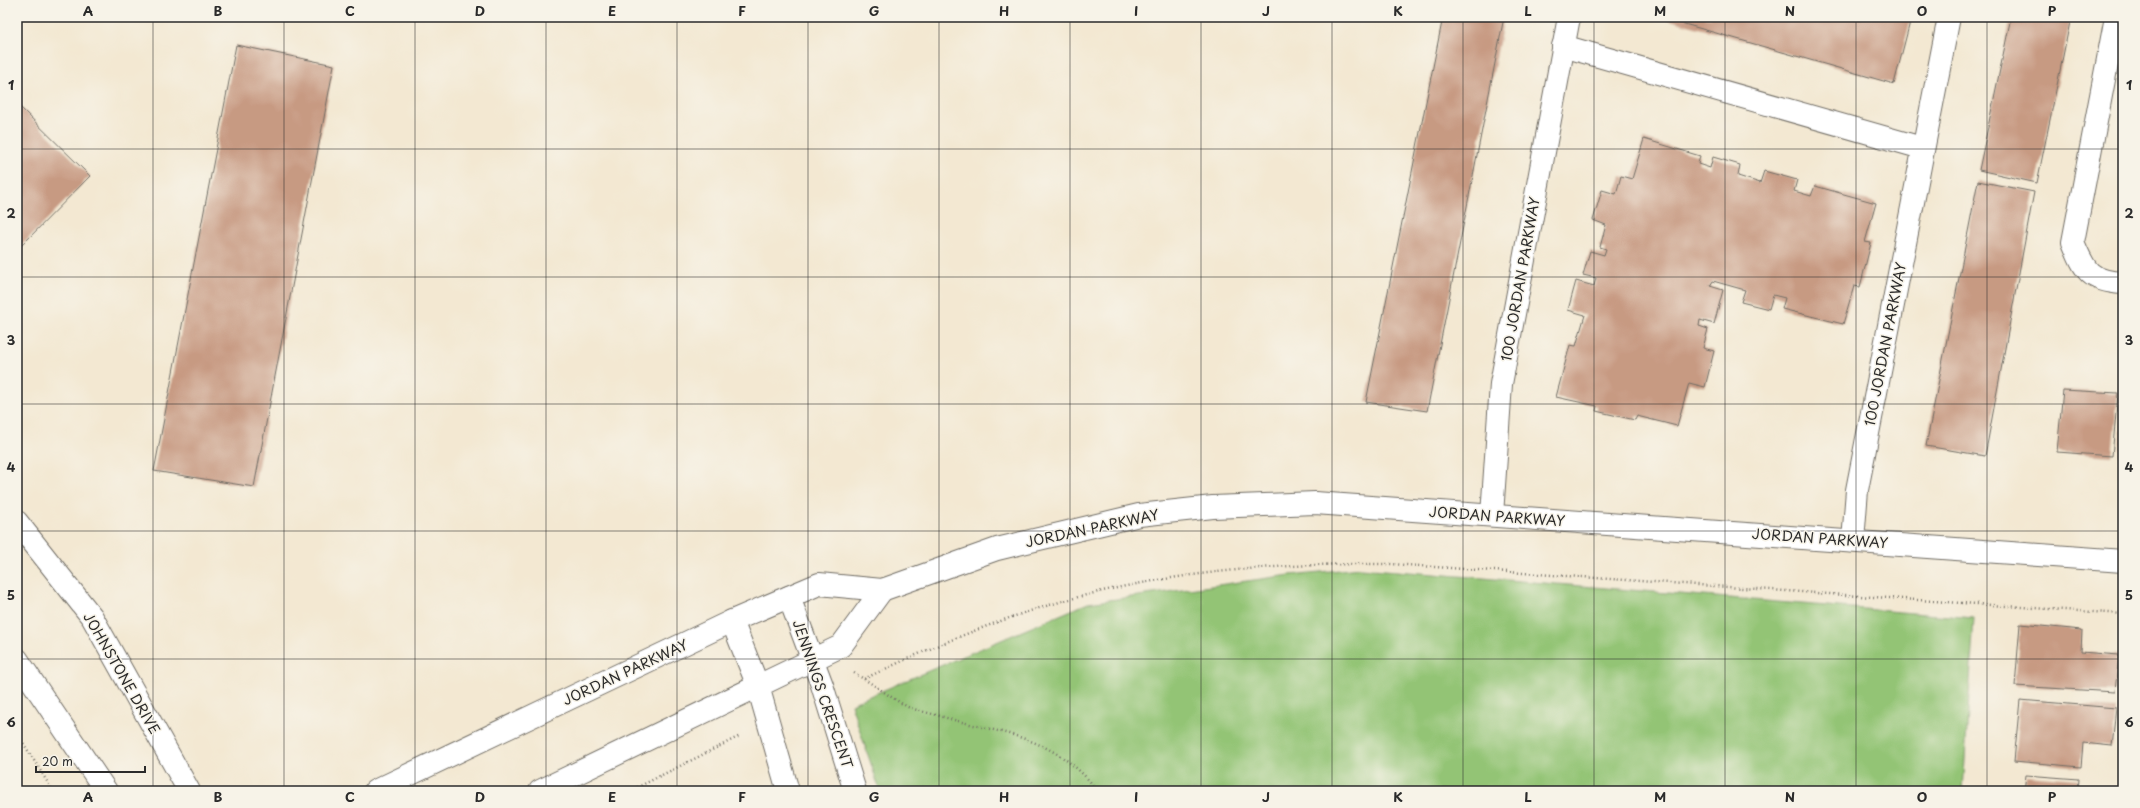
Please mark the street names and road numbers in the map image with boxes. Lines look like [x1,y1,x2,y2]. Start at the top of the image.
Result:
street label: 100 JORDAN PARKWAY [1495,195,1545,363]
street label: 100 JORDAN PARKWAY [1859,260,1911,428]
street label: JORDAN PARKWAY [1428,501,1566,531]
street label: JORDAN PARKWAY [1023,504,1161,552]
street label: JORDAN PARKWAY [1751,523,1889,553]
street label: JOHNSTONE DRIVE [79,608,166,738]
street label: JENNINGS CRESCENT [788,617,858,772]
street label: JORDAN PARKWAY [559,634,691,710]

